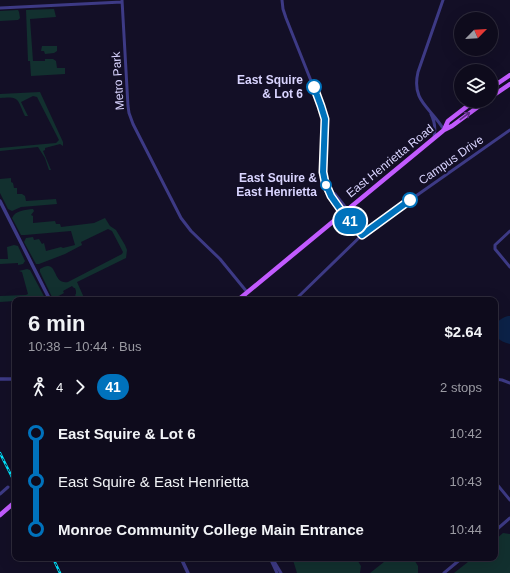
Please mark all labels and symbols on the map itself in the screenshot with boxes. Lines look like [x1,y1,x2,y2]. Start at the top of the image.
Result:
north arrow [454,12,498,56]
street label: Metro Park [109,50,127,111]
place label: East Squire & Lot 6 [237,73,303,101]
marker: East Squire & Lot 6 [306,79,322,95]
one-way arrow [460,112,471,120]
street label: East Henrietta Road [344,122,436,200]
street label: Campus Drive [416,132,486,188]
place label: East Squire & East Henrietta [236,171,317,199]
marker: East Squire & East Henrietta [320,179,332,191]
unlabelled marker [402,192,418,208]
line badge: 41 [332,208,368,234]

